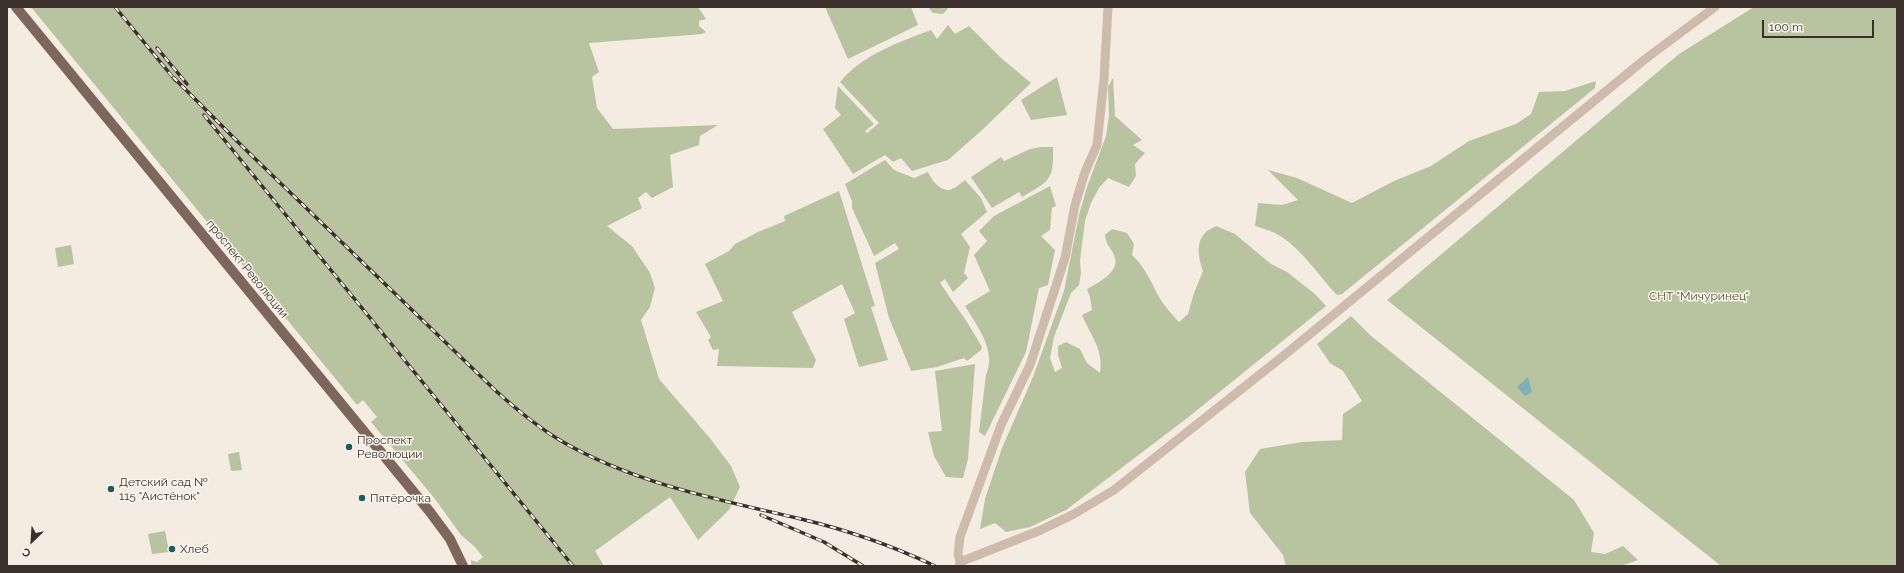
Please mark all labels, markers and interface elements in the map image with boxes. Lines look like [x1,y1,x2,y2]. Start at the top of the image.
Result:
scale bar [1764,12,1876,38]
text: 100 m [1769,20,1803,34]
street label: проспект Революции [203,217,291,321]
park label: СНТ "Мичуринец" [1649,289,1749,303]
place label: Проспект Революции [357,433,422,461]
marker: Проспект Революции [344,442,354,452]
place label: Детский сад № 115 "Аистёнок" [119,475,208,503]
marker: Детский сад № 115 "Аистёнок" [106,484,116,494]
place label: Пятёрочка [370,491,431,505]
marker: Пятёрочка [357,493,367,503]
north arrow [12,521,52,561]
place label: Хлеб [180,542,209,556]
marker: Хлеб [167,544,177,554]
text: С [21,545,33,560]

